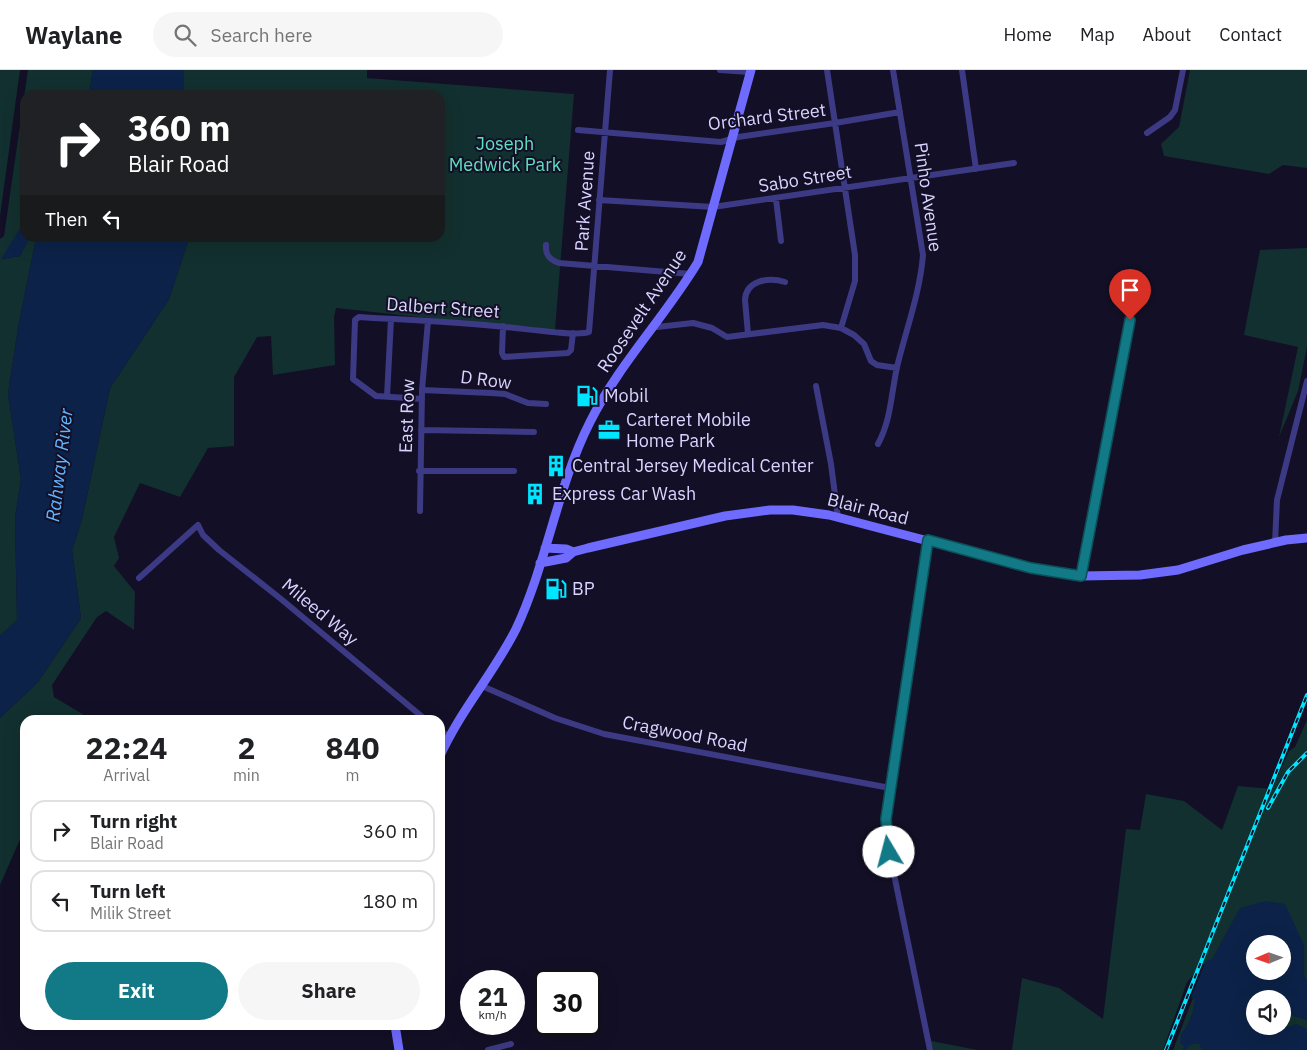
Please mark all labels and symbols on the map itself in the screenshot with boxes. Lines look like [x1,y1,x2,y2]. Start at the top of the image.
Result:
street label: Orchard Street [707,98,827,135]
park label: Joseph Medwick Park [449,132,562,176]
street label: Pinho Avenue [909,141,948,253]
street label: Park Avenue [570,150,599,252]
street label: Sabo Street [757,160,853,197]
street label: Roosevelt Avenue [592,245,691,377]
pin [1109,269,1151,320]
street label: Dalbert Street [386,292,500,323]
street label: D Row [459,365,513,394]
street label: East Row [394,378,419,454]
fuel station icon: Mobil [574,383,600,409]
place label: Mobil [604,384,649,407]
water label: Rahway River [40,406,78,523]
place label: Carteret Mobile Home Park [626,408,751,452]
office icon: Carteret Mobile Home Park [596,417,622,443]
building icon: Central Jersey Medical Center [543,453,569,479]
place label: Central Jersey Medical Center [572,454,814,477]
building icon: Express Car Wash [522,481,548,507]
place label: Express Car Wash [552,482,696,505]
street label: Blair Road [825,487,911,530]
street label: Mileed Way [277,573,363,650]
fuel station icon: BP [543,576,569,602]
place label: BP [572,577,595,600]
street label: Cragwood Road [621,710,750,757]
position arrow [862,825,914,877]
north arrow [1246,935,1291,980]
speed limit sign: 30 [535,970,600,1035]

